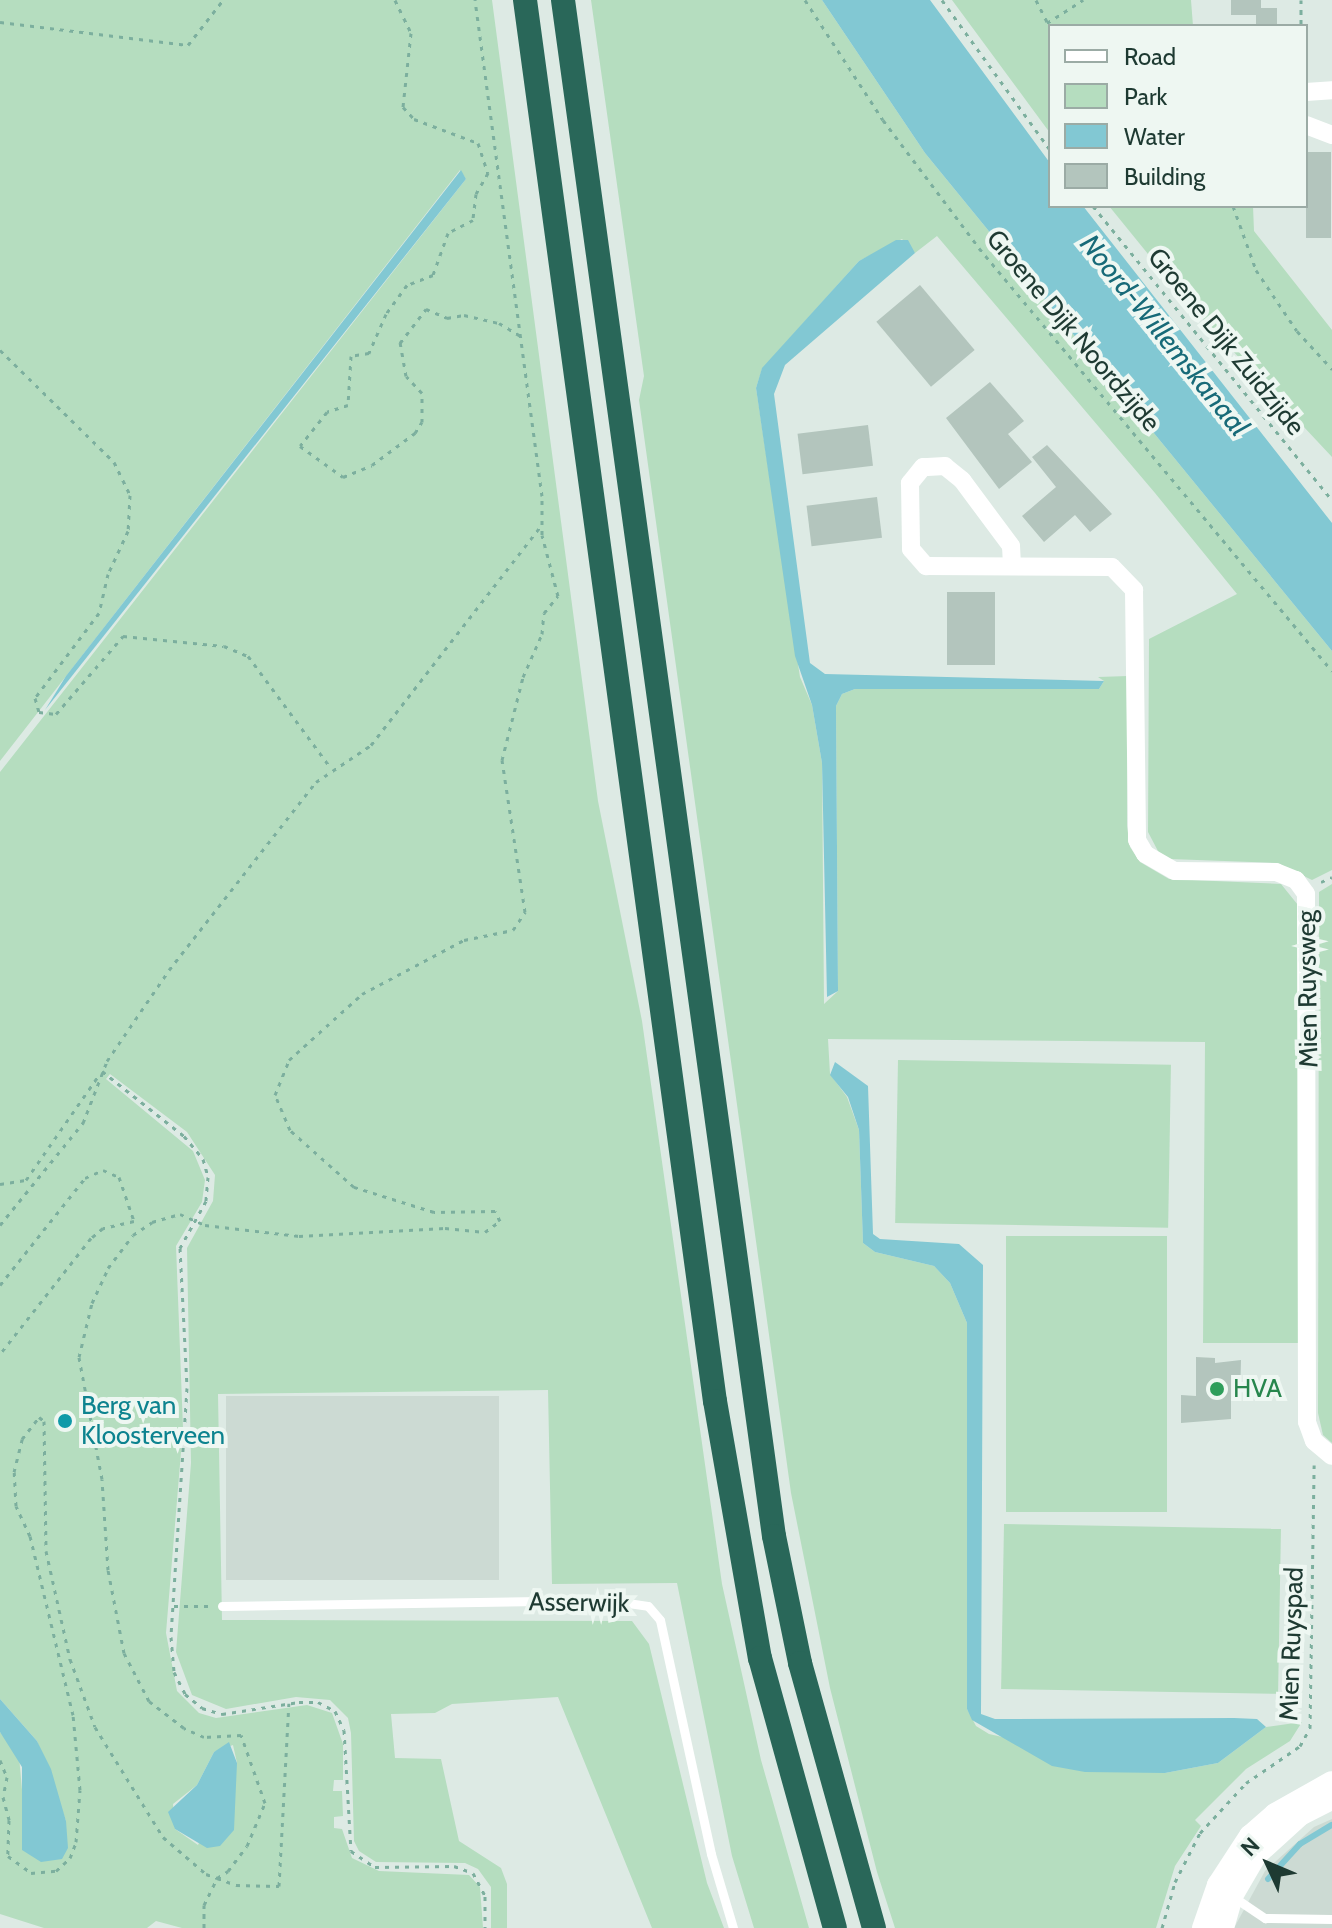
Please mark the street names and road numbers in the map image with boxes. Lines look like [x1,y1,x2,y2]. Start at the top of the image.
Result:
street label: Groene Dijk Noordzijde [980,224,1166,438]
street label: Groene Dijk Zuidzijde [1141,242,1311,442]
street label: Mien Ruysweg [1291,910,1325,1068]
street label: Mien Ruyspad [1274,1566,1310,1722]
street label: Asserwijk [528,1587,630,1619]

